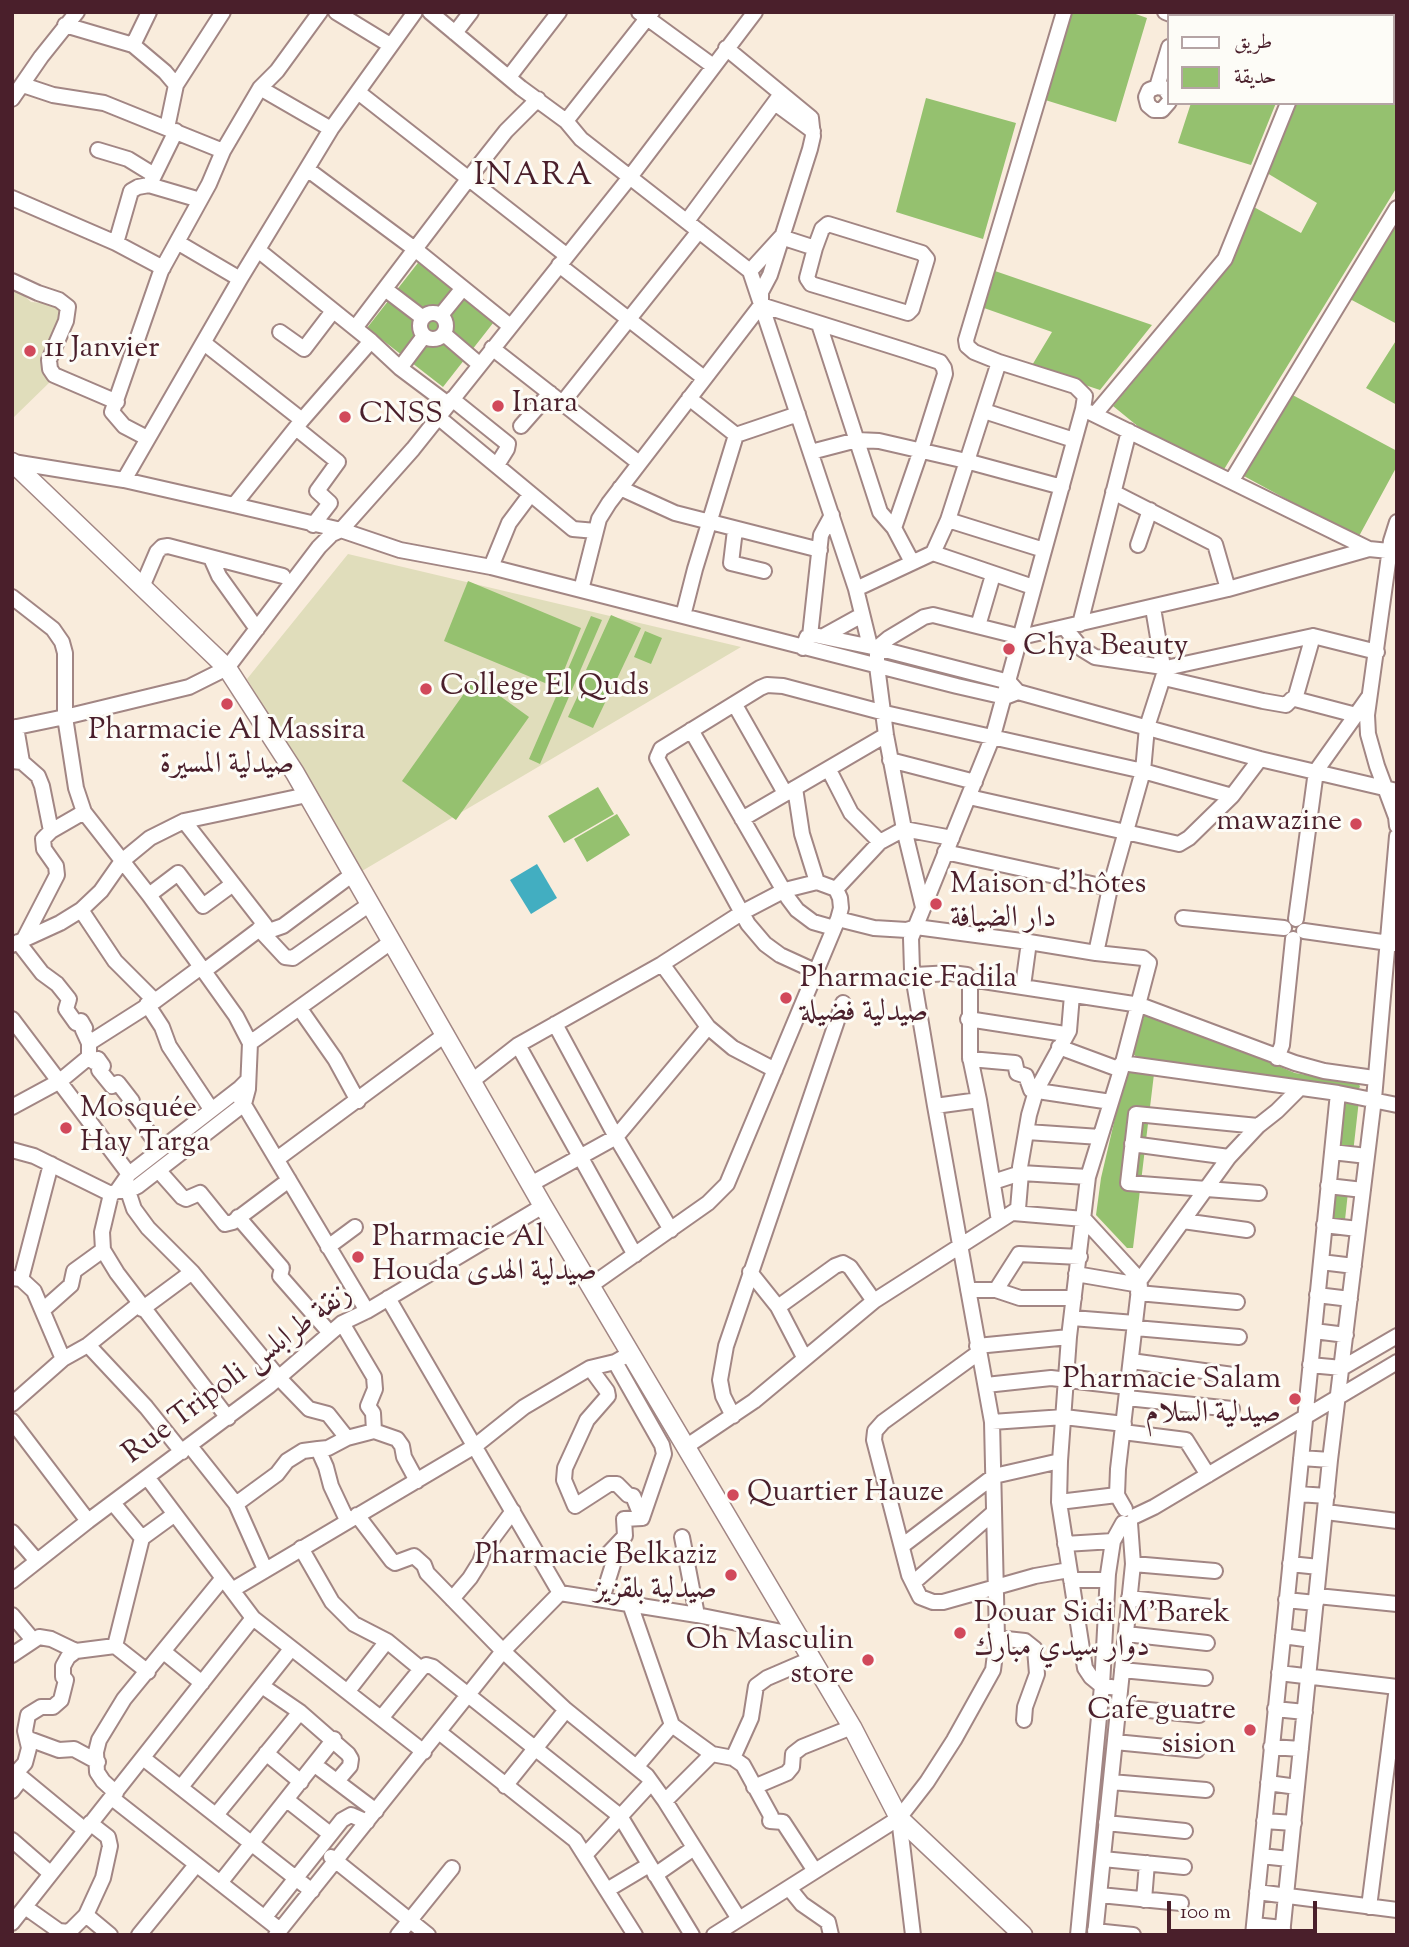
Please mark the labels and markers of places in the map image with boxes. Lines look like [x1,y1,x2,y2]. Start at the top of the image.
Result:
place label: 11 Janvier [44,333,159,369]
marker: 11 Janvier [22,343,38,359]
place label: Inara [512,388,578,424]
marker: Inara [490,398,506,414]
place label: CNSS [359,399,443,435]
marker: CNSS [337,409,353,425]
place label: Chya Beauty [1023,631,1188,667]
marker: Chya Beauty [1001,641,1017,657]
place label: College El Quds [440,671,649,707]
marker: College El Quds [418,681,434,697]
marker: Pharmacie Al Massira صيدلية المسيرة [219,696,235,712]
place label: Pharmacie Al Massira صيدلية المسيرة [88,715,366,786]
place label: mawazine [1216,806,1342,842]
marker: mawazine [1348,816,1364,832]
place label: Maison d'hôtes دار الضيافة [950,869,1146,939]
marker: Maison d'hôtes دار الضيافة [928,896,944,912]
place label: Pharmacie Fadila صيدلية فضيلة [800,963,1017,1034]
marker: Pharmacie Fadila صيدلية فضيلة [778,990,794,1006]
place label: Mosquée Hay Targa [80,1093,210,1164]
marker: Mosquée Hay Targa [58,1120,74,1136]
place label: Pharmacie Al Houda صيدلية الهدى [372,1222,597,1292]
marker: Pharmacie Al Houda صيدلية الهدى [350,1249,366,1265]
place label: Pharmacie Salam صيدلية السلام [1063,1364,1281,1434]
marker: Pharmacie Salam صيدلية السلام [1287,1391,1303,1407]
place label: Quartier Hauze [747,1477,944,1513]
marker: Quartier Hauze [725,1487,741,1503]
place label: Pharmacie Belkaziz صيدلية بلقزيز [475,1540,717,1610]
marker: Pharmacie Belkaziz صيدلية بلقزيز [723,1567,739,1583]
place label: Douar Sidi M'Barek دوار سيدي مبارك [974,1598,1230,1668]
place label: Oh Masculin store [686,1625,854,1696]
marker: Douar Sidi M'Barek دوار سيدي مبارك [952,1625,968,1641]
marker: Oh Masculin store [860,1652,876,1668]
place label: Cafe guatre sision [1087,1695,1236,1766]
marker: Cafe guatre sision [1242,1722,1258,1738]

